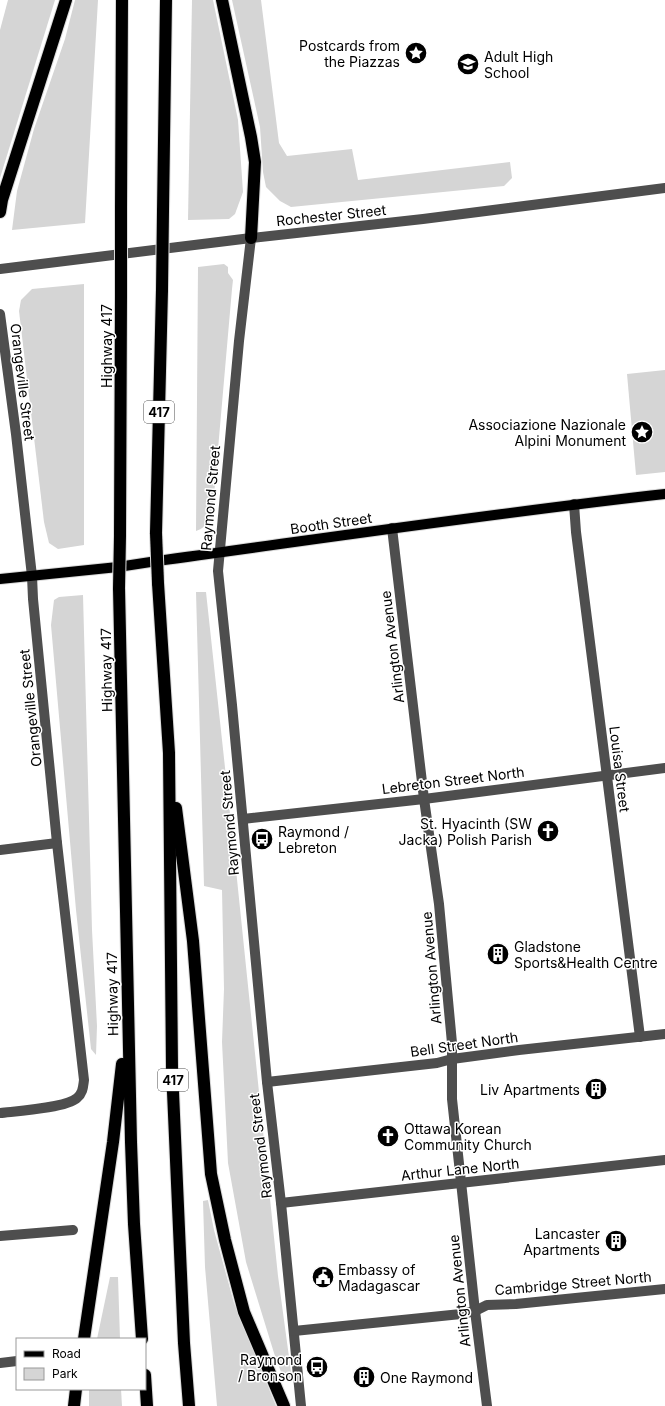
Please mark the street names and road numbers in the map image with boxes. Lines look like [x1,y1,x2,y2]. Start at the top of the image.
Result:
street label: Rochester Street [275,201,387,229]
street label: Highway 417 [98,304,115,388]
street label: Orangeville Street [7,322,39,442]
road number: 417 [144,401,174,423]
street label: Raymond Street [197,444,223,551]
street label: Booth Street [289,509,373,537]
street label: Arlington Avenue [377,590,407,704]
street label: Highway 417 [97,628,115,712]
street label: Orangeville Street [15,648,45,768]
street label: Louisa Street [606,725,634,813]
street label: Lebreton Street North [381,763,525,797]
street label: Raymond Street [216,769,242,876]
street label: Arlington Avenue [418,911,444,1025]
street label: Highway 417 [103,952,121,1036]
street label: Bell Street North [409,1028,519,1060]
road number: 417 [158,1069,188,1091]
street label: Raymond Street [245,1092,275,1199]
street label: Arthur Lane North [400,1154,520,1184]
street label: Arlington Avenue [445,1234,473,1348]
street label: Cambridge Street North [494,1268,652,1298]

